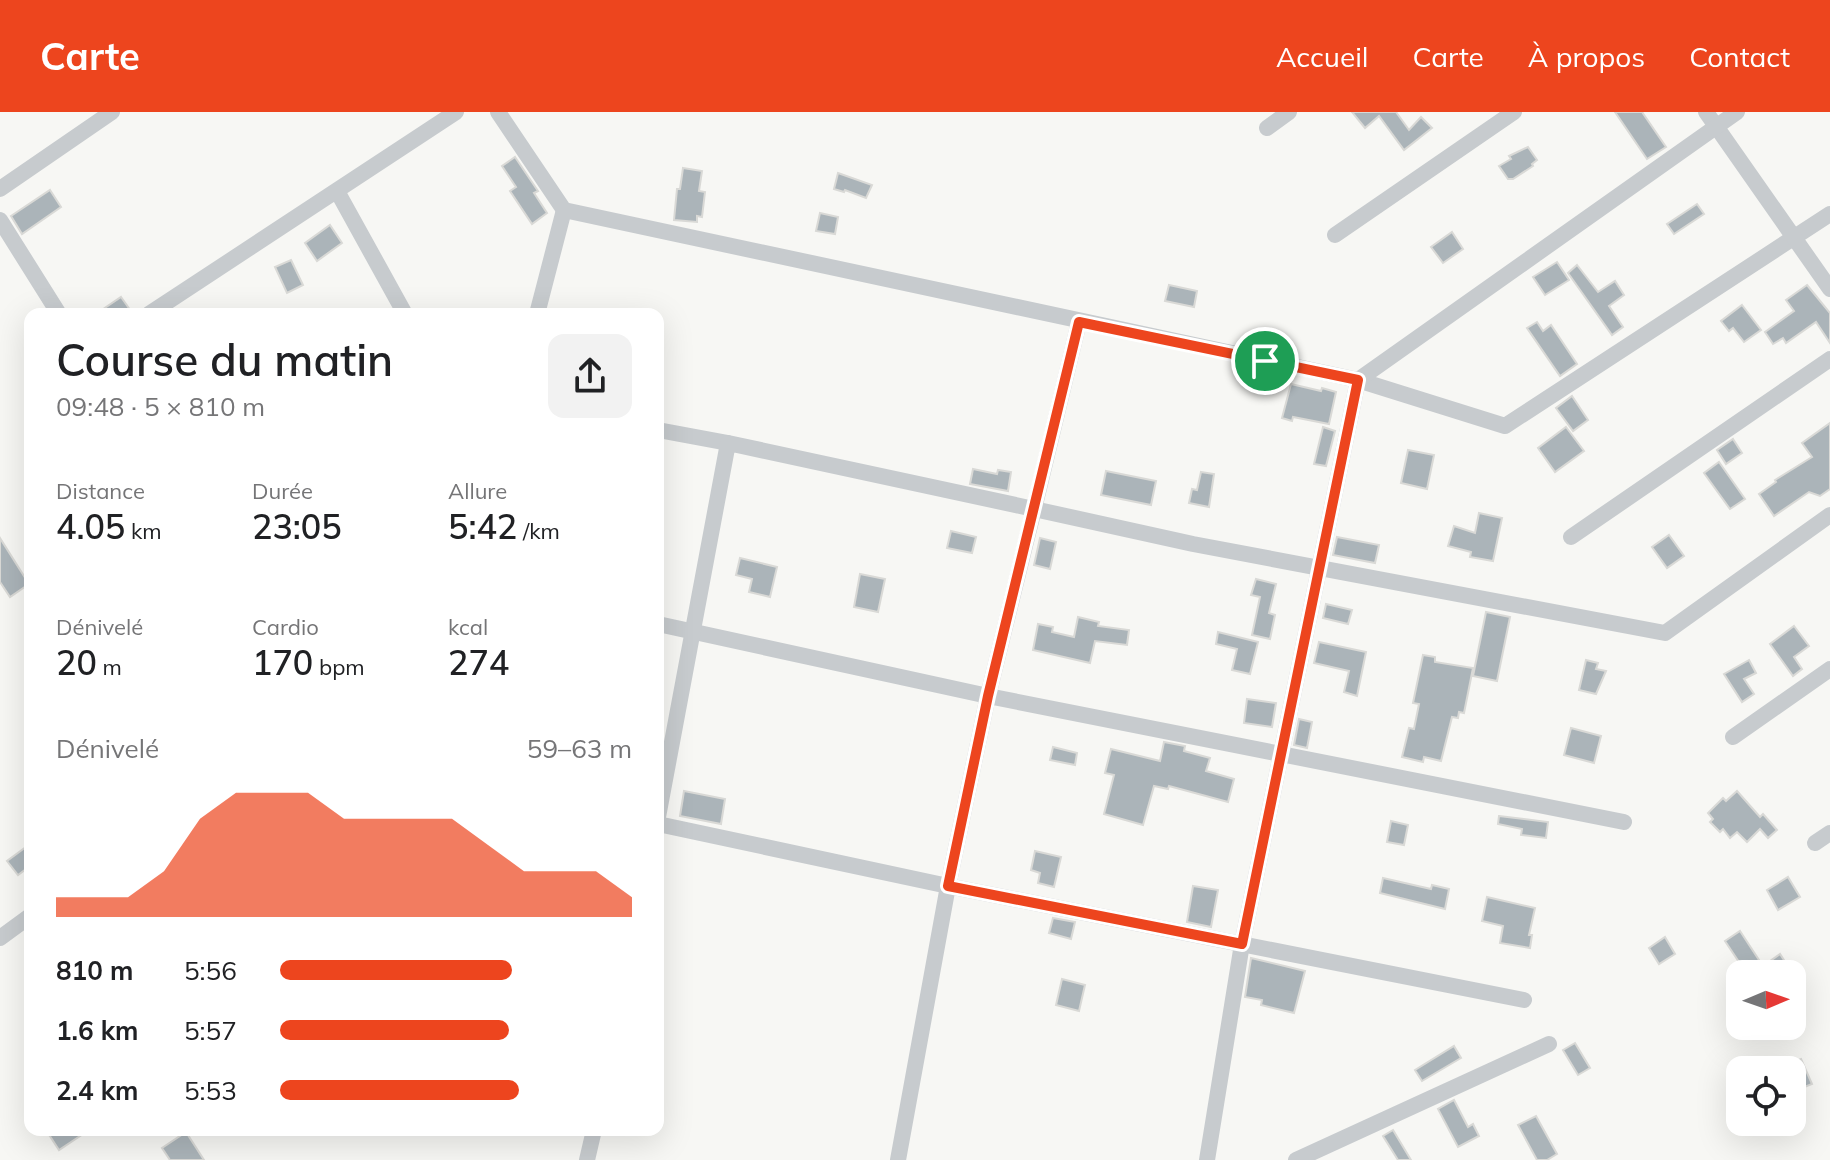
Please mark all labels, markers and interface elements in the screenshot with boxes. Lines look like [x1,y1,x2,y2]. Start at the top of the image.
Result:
text: Carte [40,32,140,80]
text: Accueil [1276,39,1369,74]
text: Carte [1413,39,1484,74]
text: À propos [1528,39,1645,74]
text: Contact [1689,39,1790,74]
pin [1231,327,1299,395]
text: Course du matin [56,332,393,387]
button: share [548,334,632,418]
icon: arrive [1243,339,1287,383]
text: 09:48 · 5 × 810 m [56,390,265,423]
text: Distance [56,477,145,505]
text: Durée [252,477,313,505]
text: Allure [448,477,507,505]
text: 4.05 [56,505,125,548]
text: 23:05 [252,505,342,548]
text: 5:42 [448,505,517,548]
text: km [125,517,162,545]
text: /km [517,517,560,545]
text: Dénivelé [56,613,143,641]
text: Cardio [252,613,319,641]
text: kcal [448,613,488,641]
text: 20 [56,641,97,684]
text: 170 [252,641,313,684]
text: 274 [448,641,509,684]
text: m [97,653,122,681]
text: bpm [313,653,365,681]
text: Dénivelé [56,732,159,765]
text: 59–63 m [527,732,632,765]
text: 810 m [56,954,133,987]
text: 5:56 [184,954,237,987]
north arrow [1726,960,1806,1040]
map controls [1726,960,1806,1136]
text: 1.6 km [56,1014,139,1047]
text: 5:57 [184,1014,237,1047]
button: locate [1726,1056,1806,1136]
text: 2.4 km [56,1074,139,1107]
text: 5:53 [184,1074,237,1107]

